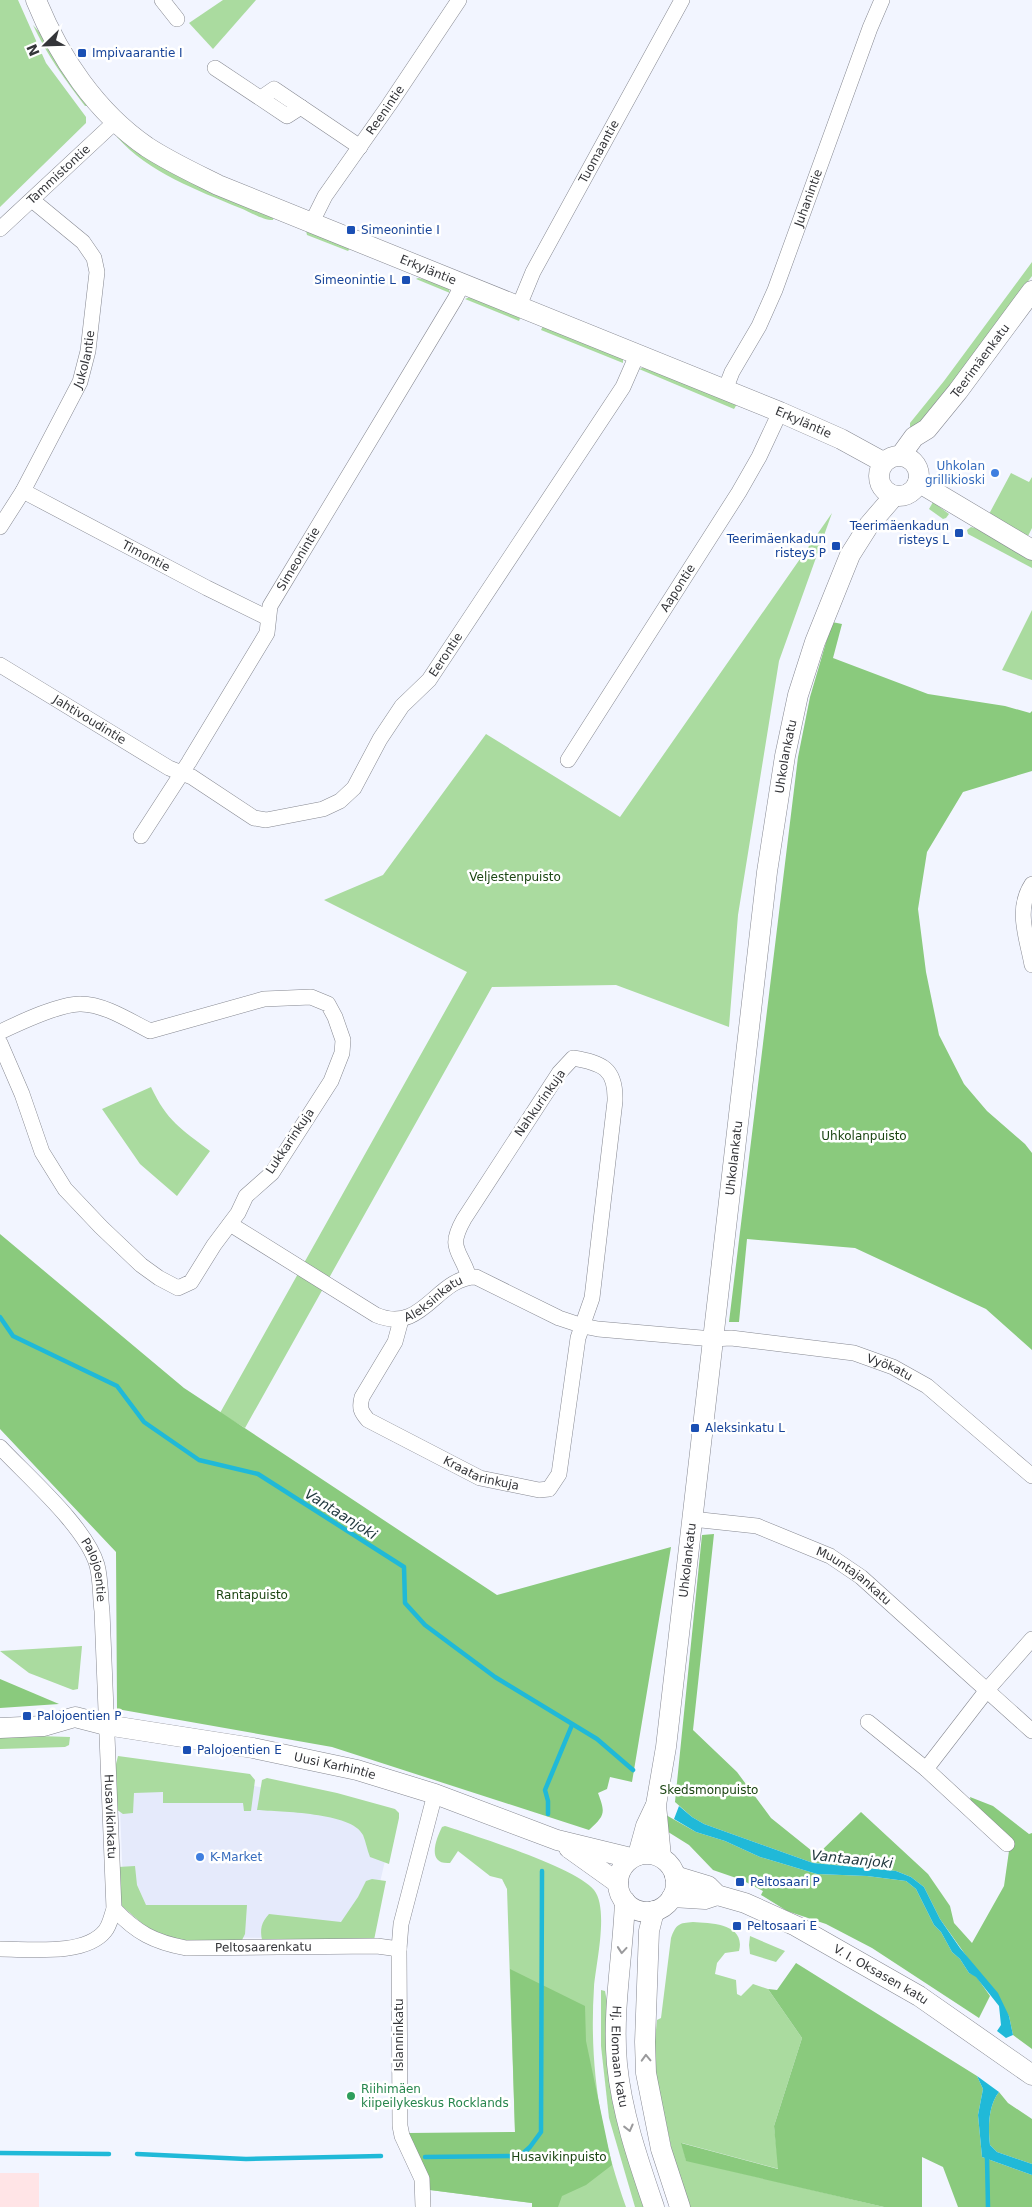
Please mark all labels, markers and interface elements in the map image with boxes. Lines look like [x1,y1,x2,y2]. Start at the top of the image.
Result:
north arrow [20,20,70,70]
text: N [23,42,43,59]
place label: Impivaarantie I [92,46,183,60]
marker: Impivaarantie I [76,47,88,59]
street label: Reenintie [363,83,407,137]
street label: Tuomaantie [576,118,622,187]
street label: Tammistontie [23,142,93,208]
street label: Juhanintie [791,167,825,230]
place label: Simeonintie I [361,223,440,237]
marker: Simeonintie I [345,224,357,236]
street label: Erkyläntie [398,252,459,288]
place label: Simeonintie L [314,273,396,287]
marker: Simeonintie L [400,274,412,286]
street label: Teerimäenkatu [948,321,1012,402]
street label: Jukolantie [70,330,97,392]
street label: Erkyläntie [773,404,834,441]
place label: Uhkolan grillikioski [925,459,985,487]
marker: Uhkolan grillikioski [989,467,1001,479]
place label: Teerimäenkadun risteys L [849,519,949,547]
street label: Simeonintie [274,525,323,593]
marker: Teerimäenkadun risteys L [953,527,965,539]
place label: Teerimäenkadun risteys P [726,532,826,560]
street label: Timontie [119,537,172,574]
marker: Teerimäenkadun risteys P [830,540,842,552]
street label: Aapontie [657,562,698,614]
street label: Eerontie [426,630,465,679]
street label: Jahtivoudintie [50,692,129,747]
street label: Uhkolankatu [772,718,800,794]
park label: Veljestenpuisto [469,870,561,884]
street label: Nahkurinkuja [512,1067,568,1139]
street label: Lukkarinkuja [263,1106,317,1176]
street label: Uhkolankatu [723,1120,745,1196]
park label: Uhkolanpuisto [821,1129,907,1143]
street label: Aleksinkatu [402,1273,465,1325]
street label: Vyökatu [865,1351,915,1383]
place label: Aleksinkatu L [705,1421,785,1435]
marker: Aleksinkatu L [689,1422,701,1434]
street label: Kraatarinkuja [441,1453,521,1493]
water label: Vantaanjoki [302,1485,380,1543]
street label: Uhkolankatu [676,1522,699,1598]
street label: Palojoentie [78,1535,108,1602]
street label: Muuntajankatu [814,1544,894,1608]
park label: Rantapuisto [216,1588,288,1602]
place label: Palojoentien P [37,1709,121,1723]
marker: Palojoentien P [21,1710,33,1722]
place label: Palojoentien E [197,1743,282,1757]
marker: Palojoentien E [181,1744,193,1756]
street label: Uusi Karhintie [293,1750,378,1782]
street label: Husavikinkatu [102,1774,119,1859]
park label: Skedsmonpuisto [660,1783,758,1797]
water label: Vantaanjoki [810,1847,894,1871]
place label: K-Market [210,1850,262,1864]
marker: K-Market [194,1851,206,1863]
place label: Peltosaari P [750,1875,820,1889]
marker: Peltosaari P [734,1876,746,1888]
place label: Peltosaari E [747,1919,817,1933]
marker: Peltosaari E [731,1920,743,1932]
street label: Peltosaarenkatu [215,1940,312,1955]
street label: V. I. Oksasen katu [831,1942,931,2007]
one-way arrow [617,1946,628,1954]
street label: Islanninkatu [392,1998,406,2072]
street label: Hj. Elomaan katu [609,2005,631,2109]
one-way arrow [640,2053,651,2061]
place label: Riihimäen kiipeilykeskus Rocklands [361,2082,509,2110]
marker: Riihimäen kiipeilykeskus Rocklands [345,2090,357,2102]
one-way arrow [623,2124,633,2132]
park label: Husavikinpuisto [511,2150,607,2164]

